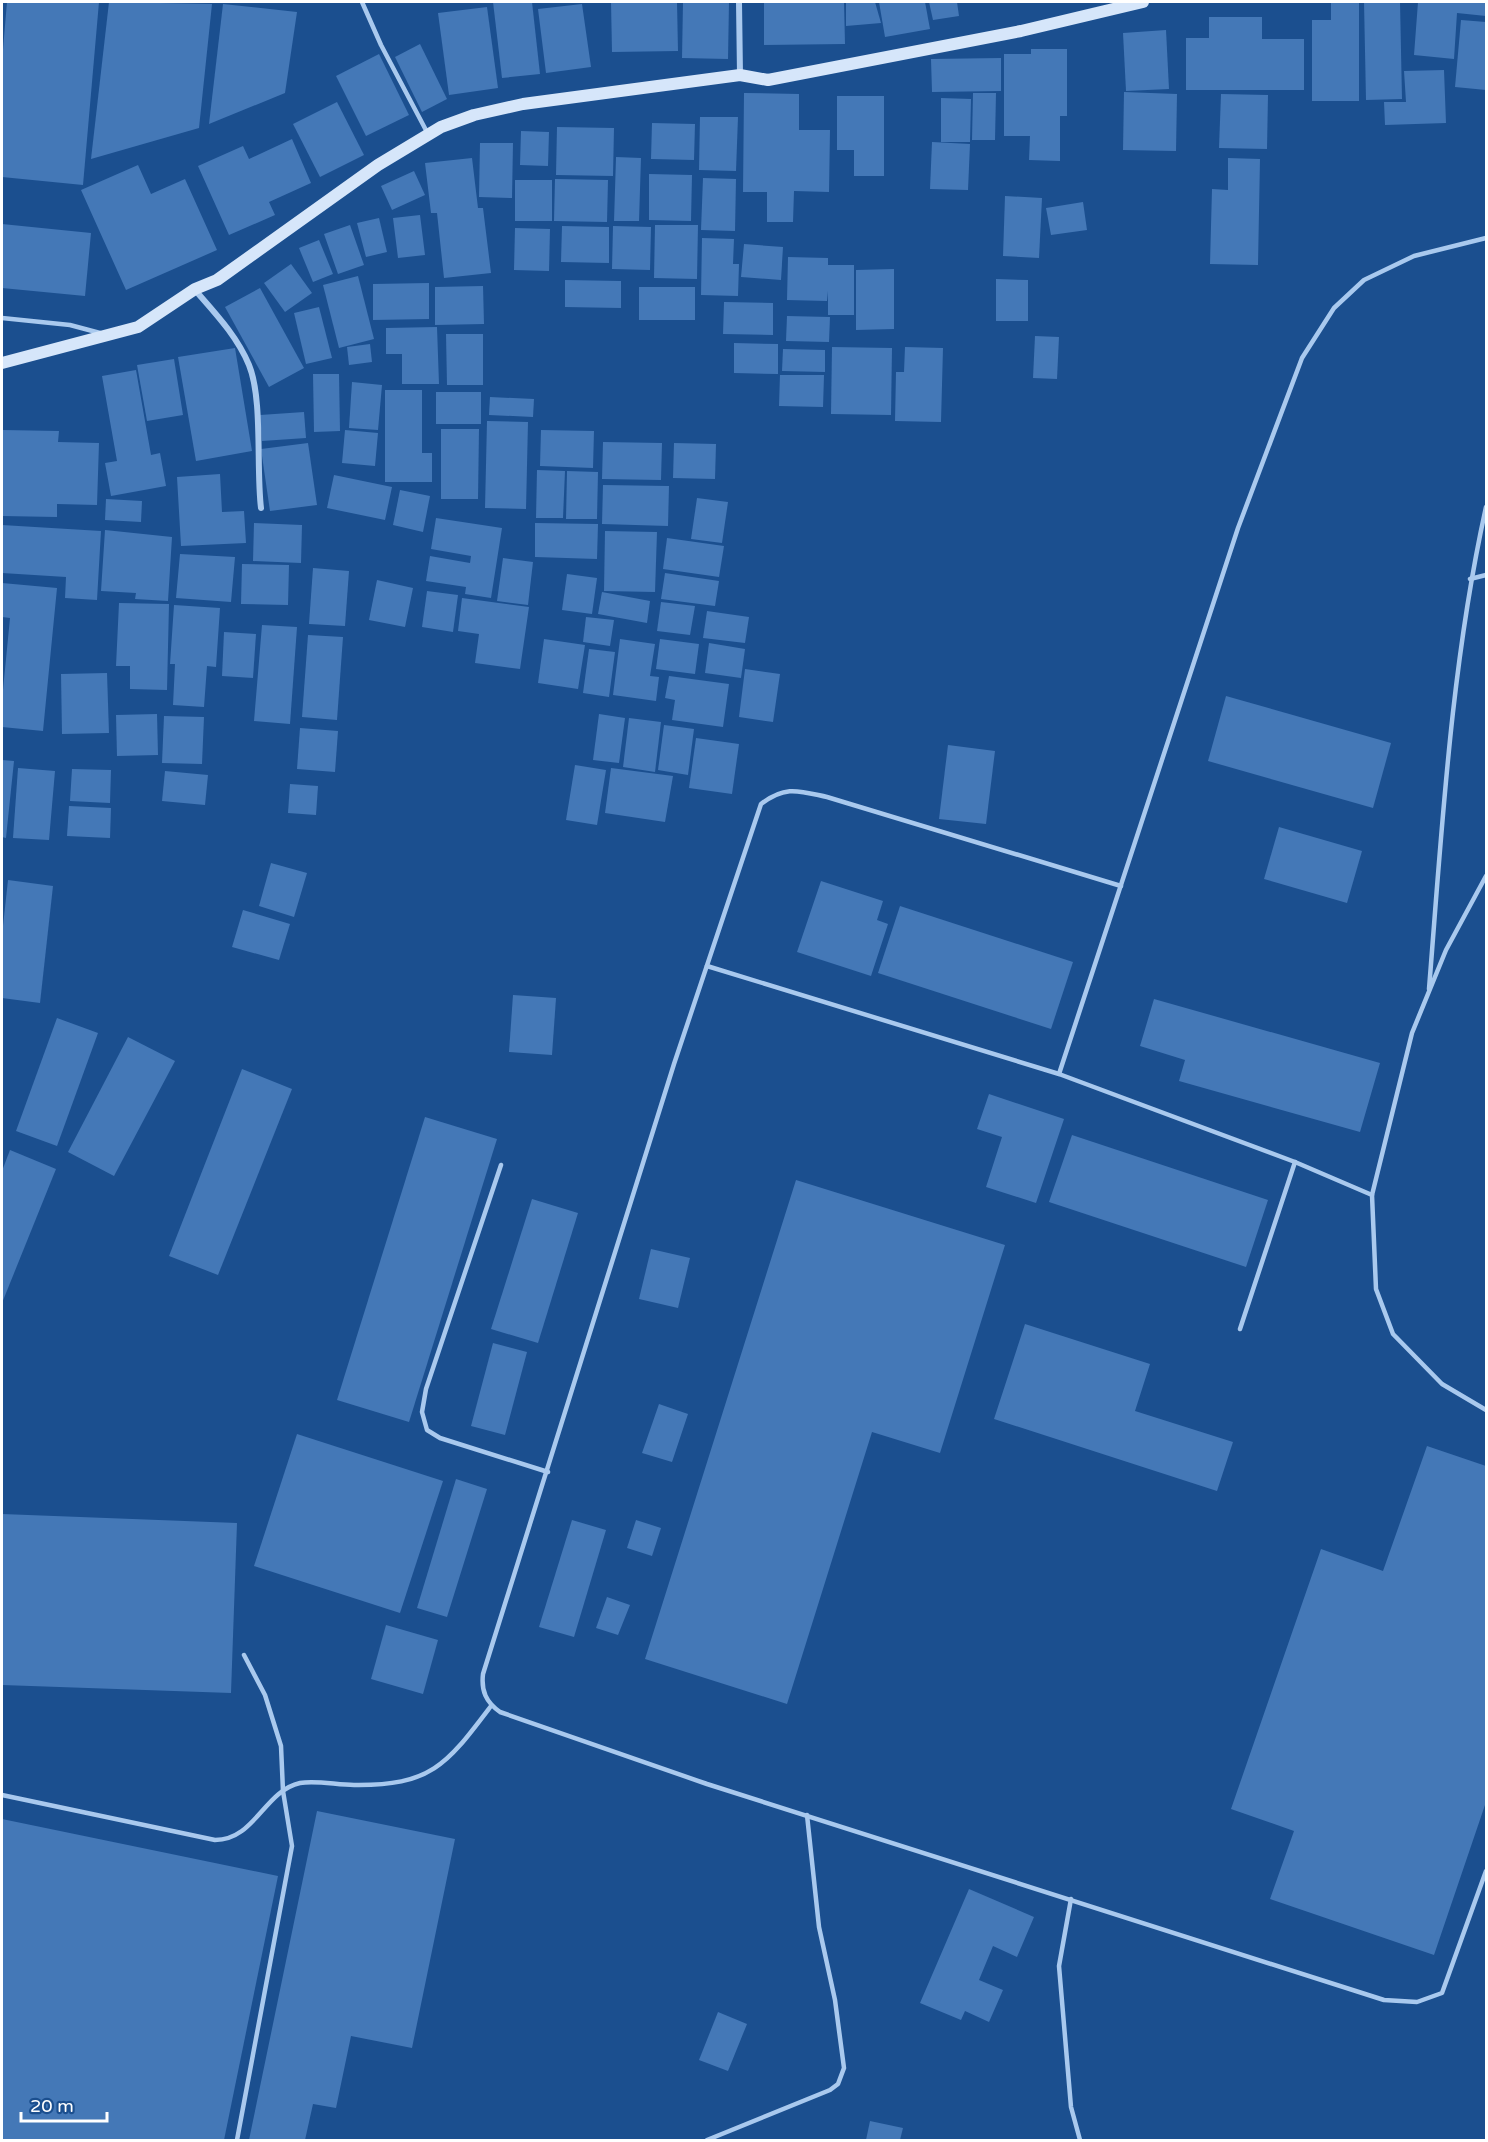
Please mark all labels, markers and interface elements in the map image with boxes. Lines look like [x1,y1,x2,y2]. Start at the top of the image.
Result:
scale bar [21,2085,106,2123]
text: 20 m [30,2095,74,2117]

